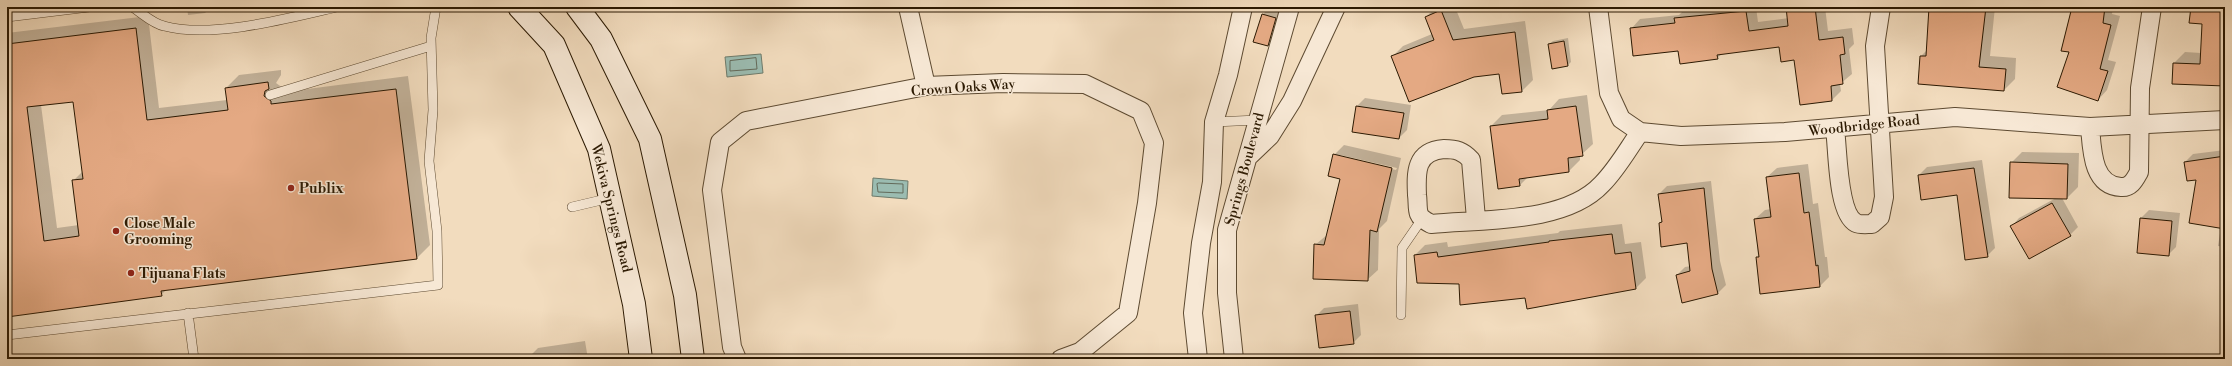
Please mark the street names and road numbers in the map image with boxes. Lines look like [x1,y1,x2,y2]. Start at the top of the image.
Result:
street label: Crown Oaks Way [910,75,1016,101]
street label: Springs Boulevard [1221,111,1269,228]
street label: Woodbridge Road [1807,111,1921,141]
street label: Wekiva Springs Road [586,141,636,274]

